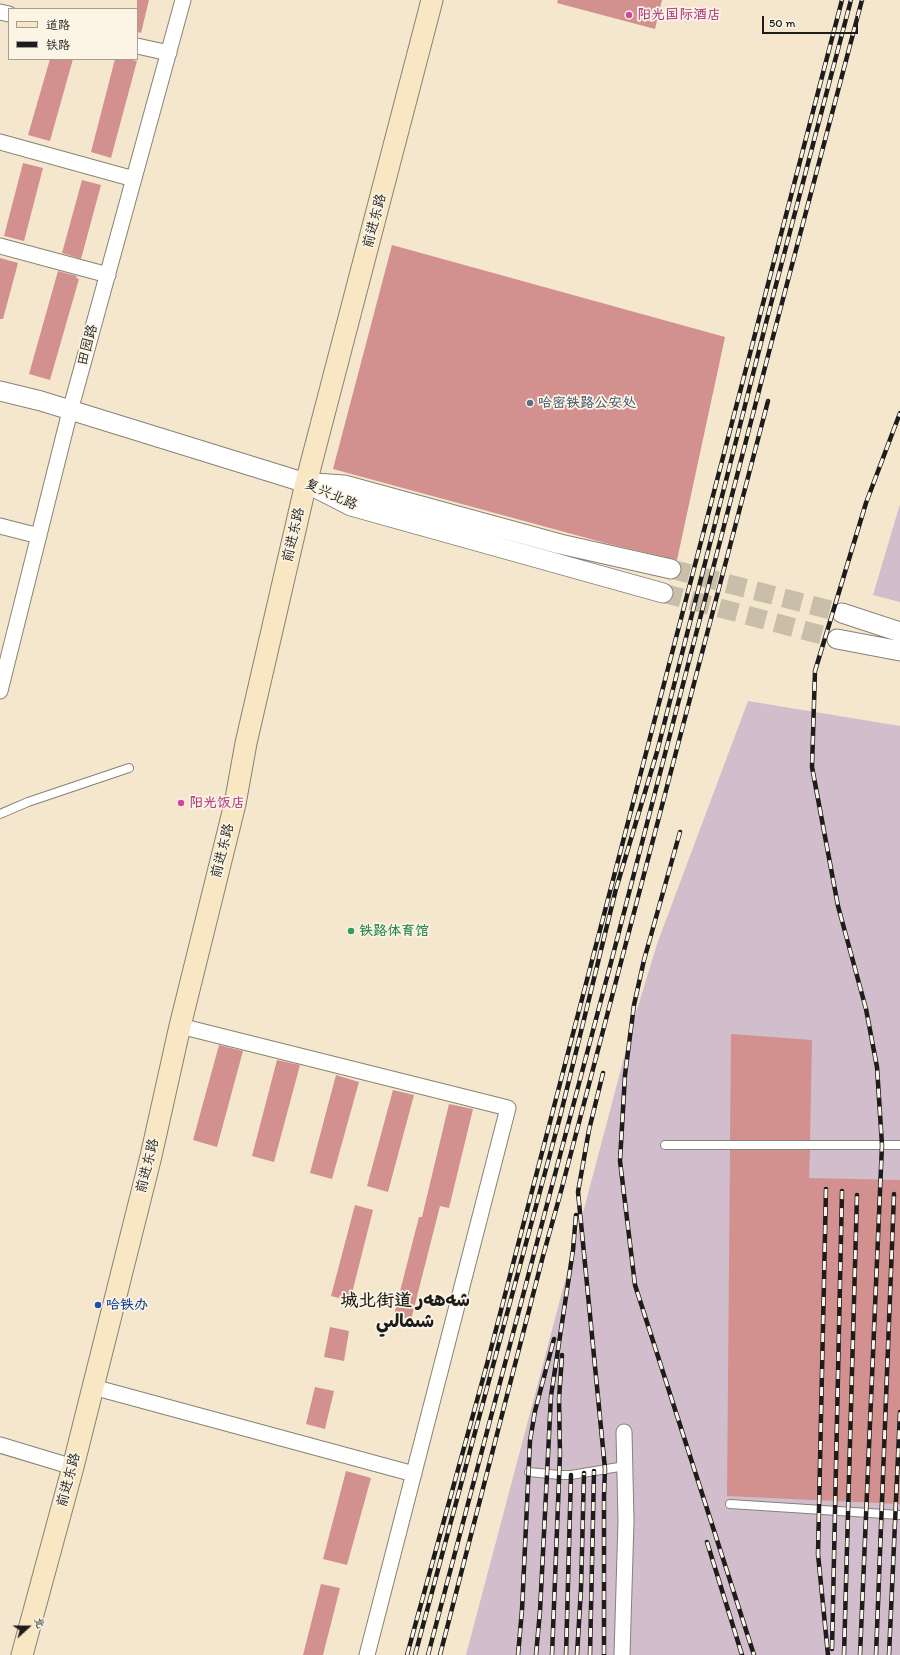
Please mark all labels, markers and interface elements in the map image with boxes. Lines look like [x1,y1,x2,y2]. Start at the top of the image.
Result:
place label: 阳光国际酒店 [637,7,721,23]
legend [8,8,138,60]
scale bar [764,8,860,34]
marker: 阳光国际酒店 [624,10,634,20]
text: 50 m [769,16,795,30]
text: 道路 [46,18,70,32]
text: 铁路 [46,38,70,52]
street label: 前进东路 [360,192,390,250]
street label: 田园路 [74,323,102,367]
place label: 哈密铁路公安处 [538,395,636,411]
marker: 哈密铁路公安处 [525,398,535,408]
street label: 复兴北路 [302,476,360,514]
street label: 前进东路 [280,506,308,564]
place label: 阳光饭店 [189,795,245,811]
marker: 阳光饭店 [176,798,186,808]
street label: 前进东路 [208,822,238,880]
place label: 铁路体育馆 [359,923,429,939]
marker: 铁路体育馆 [346,926,356,936]
street label: 前进东路 [133,1137,163,1195]
district label: 城北街道 شەھەر شىمالىي [340,1290,470,1332]
place label: 哈铁办 [106,1297,148,1313]
marker: 哈铁办 [93,1300,103,1310]
street label: 前进东路 [54,1451,84,1509]
north arrow [8,1607,48,1647]
text: 北 [32,1615,48,1630]

